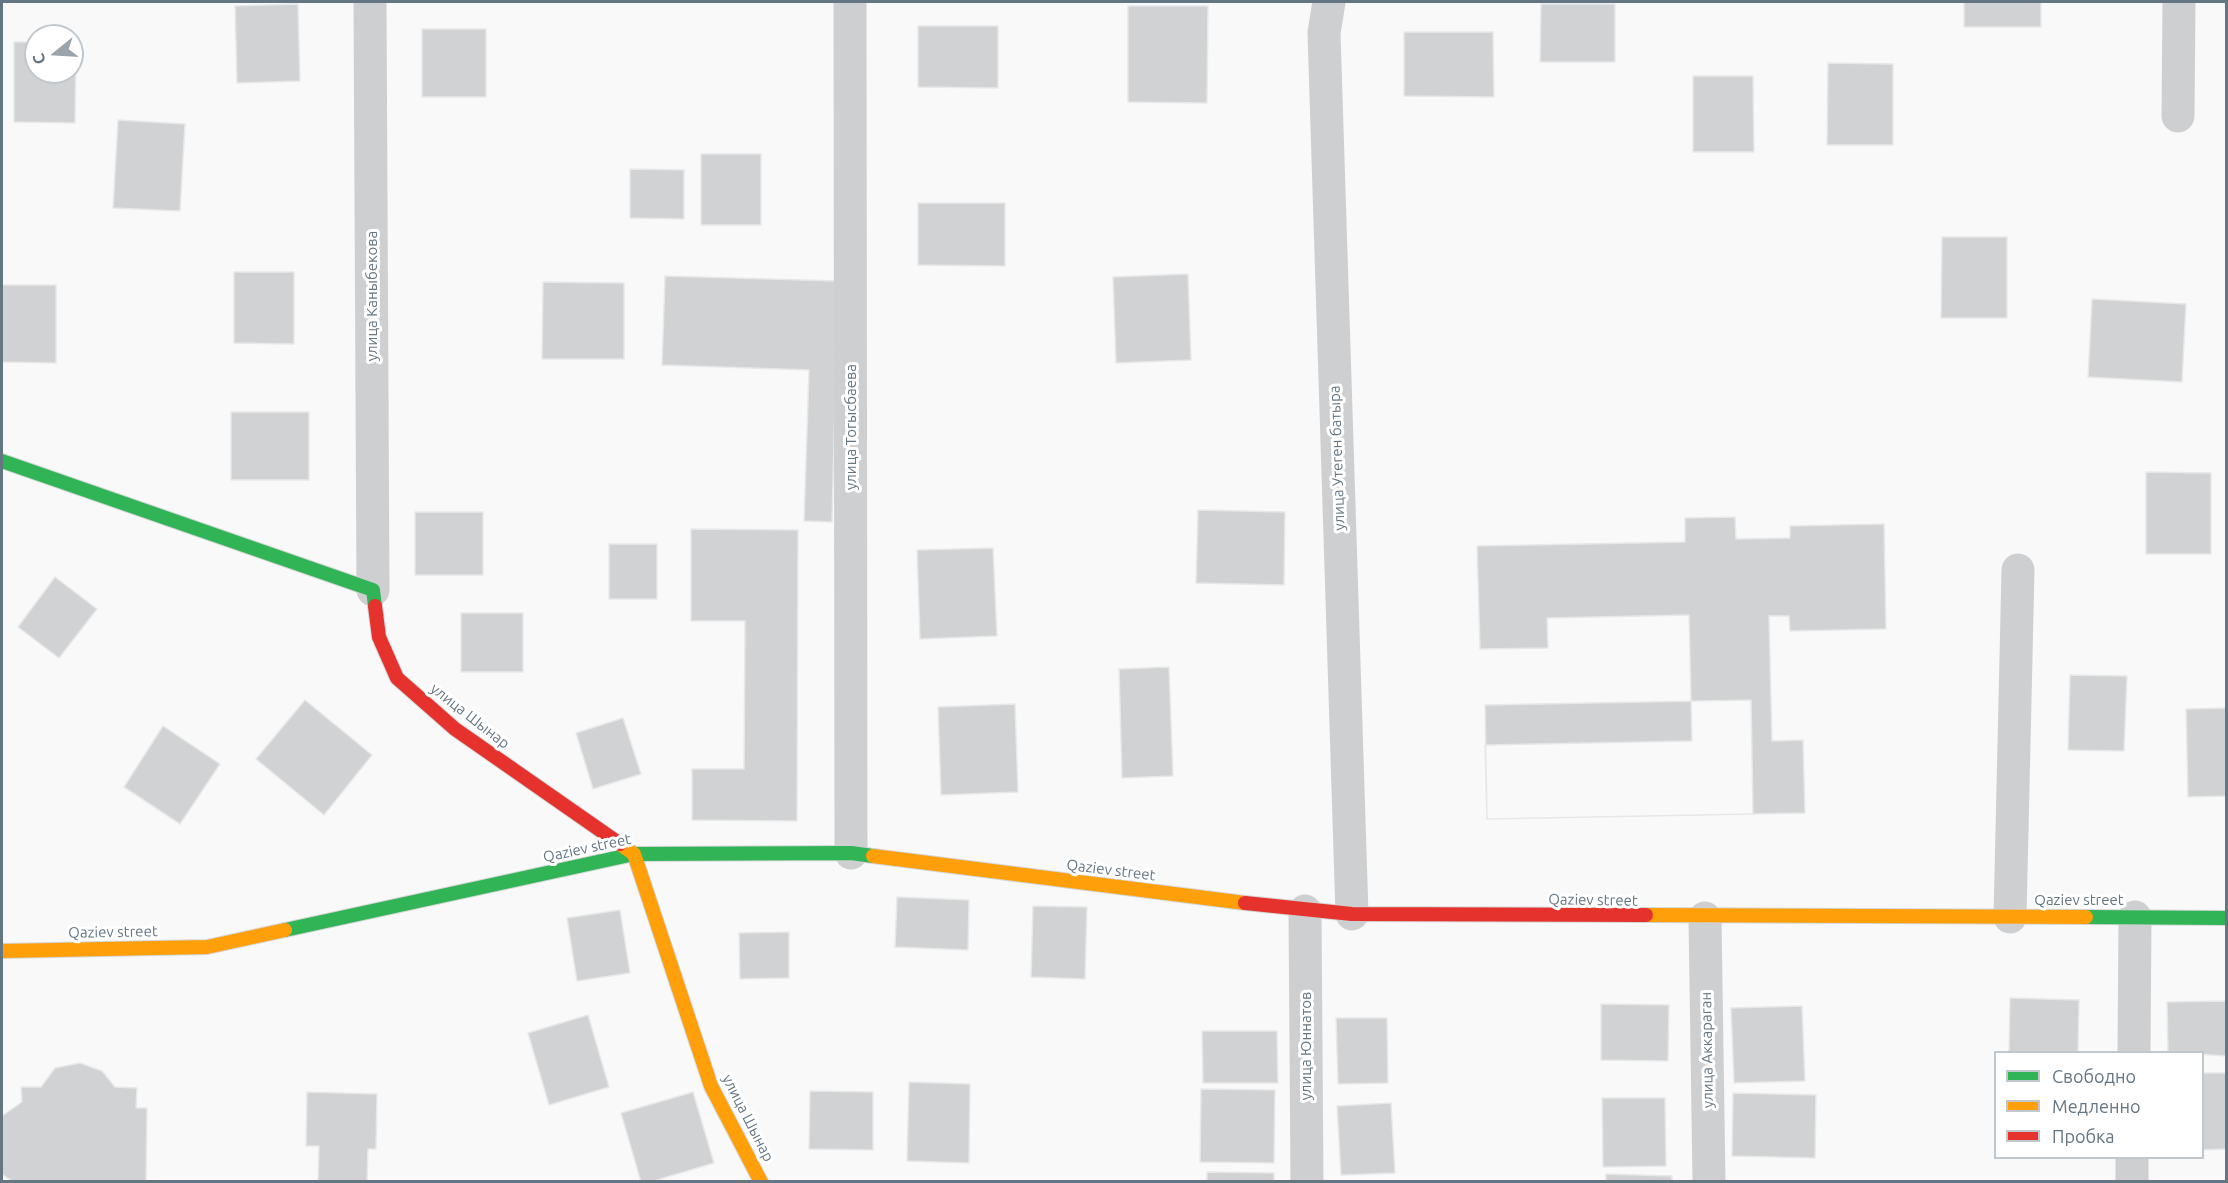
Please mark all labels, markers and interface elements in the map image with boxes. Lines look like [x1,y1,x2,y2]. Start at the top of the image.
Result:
north arrow [24,24,84,84]
text: С [29,51,49,67]
street label: улица Каныбекова [363,231,381,361]
street label: улица Тогысбаева [842,364,860,490]
street label: улица Утеген батыра [1325,385,1349,531]
street label: улица Шынар [427,680,513,752]
street label: Qaziev street [541,830,633,866]
street label: Qaziev street [1066,856,1156,884]
street label: Qaziev street [1548,890,1638,910]
street label: Qaziev street [2034,891,2124,909]
street label: Qaziev street [68,922,158,942]
street label: улица Юннатов [1297,992,1315,1100]
street label: улица Аккараган [1697,992,1717,1108]
legend [1994,1051,2204,1159]
text: Свободно [2052,1066,2136,1086]
street label: улица Шынар [718,1071,778,1165]
text: Медленно [2052,1096,2141,1116]
text: Пробка [2052,1126,2115,1146]

